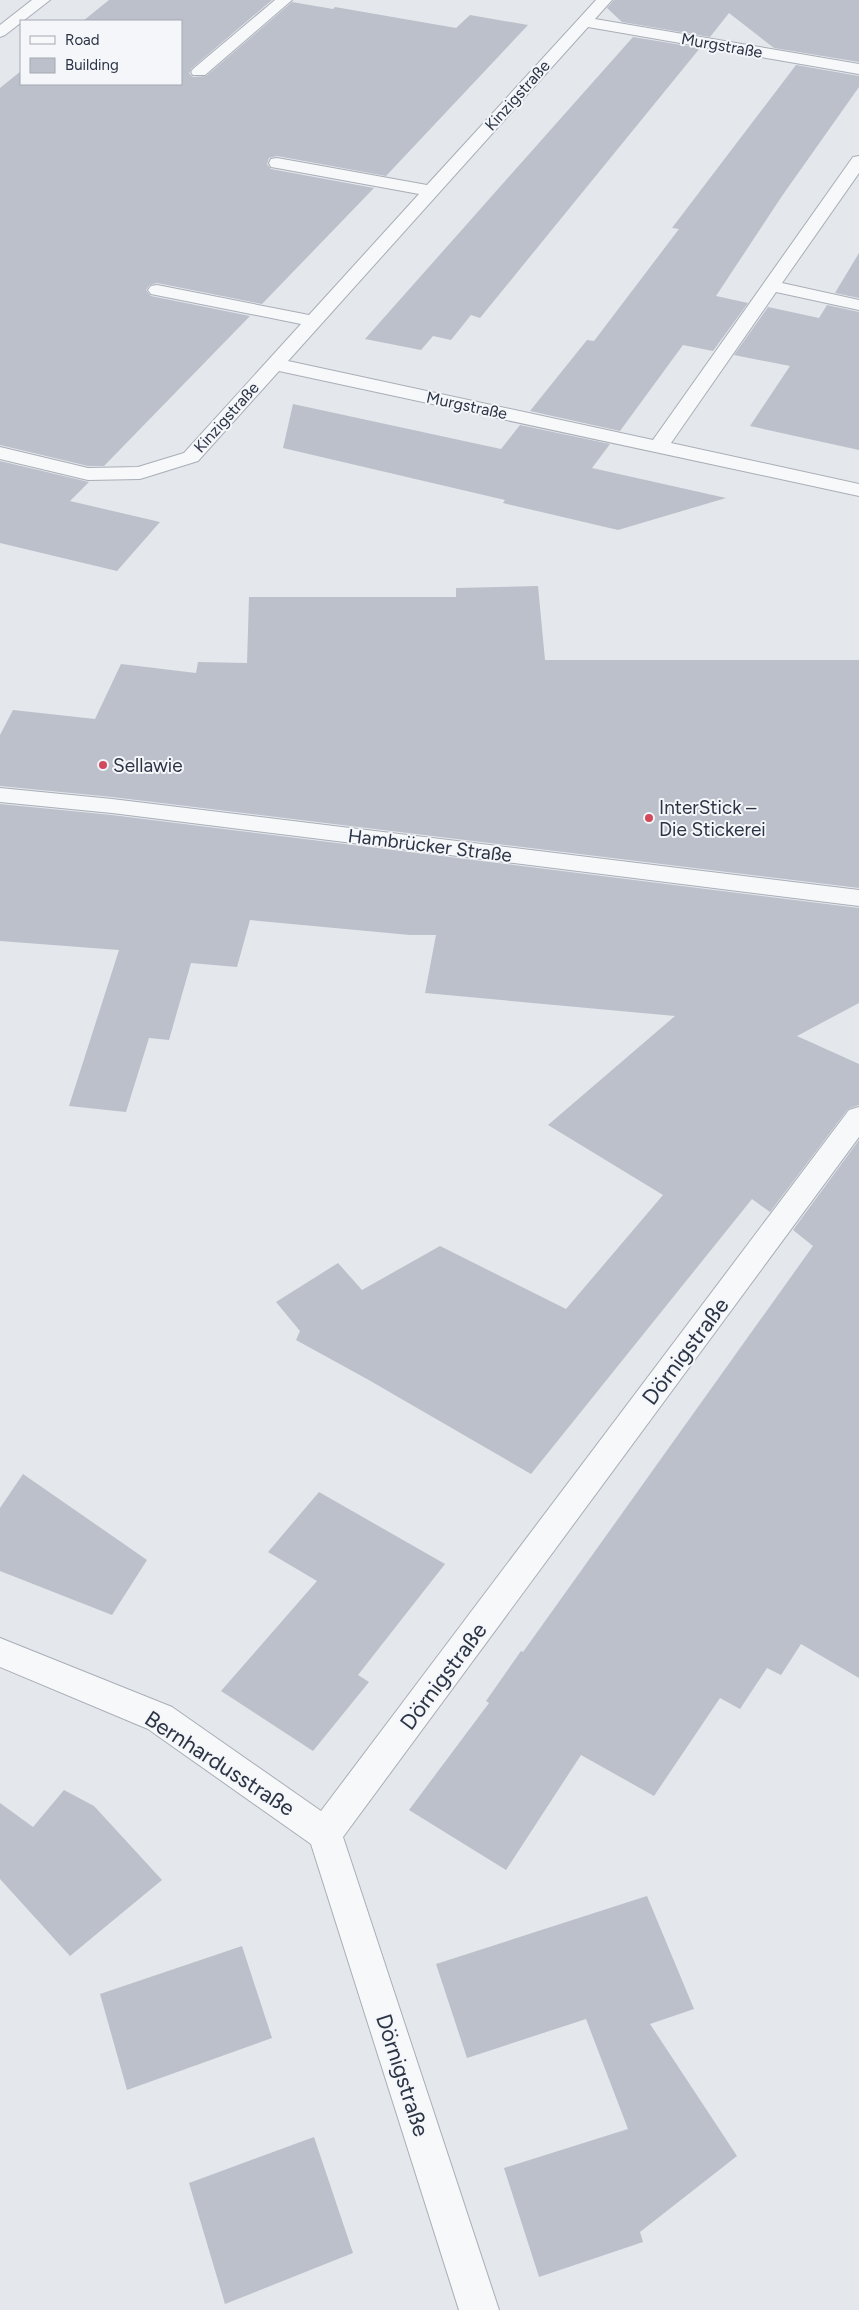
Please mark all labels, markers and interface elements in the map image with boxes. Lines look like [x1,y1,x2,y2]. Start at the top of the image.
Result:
legend [20,20,182,85]
street label: Murgstraße [680,29,764,62]
text: Road [65,31,100,49]
text: Building [65,56,119,74]
street label: Kinzigstraße [481,56,554,134]
street label: Kinzigstraße [190,378,263,456]
street label: Murgstraße [425,388,509,423]
place label: Sellawie [113,754,183,777]
marker: Sellawie [97,759,109,771]
place label: InterStick – Die Stickerei [659,796,766,841]
marker: InterStick – Die Stickerei [643,812,655,824]
street label: Hambrücker Straße [347,824,513,867]
street label: Dörnigstraße [636,1292,734,1410]
street label: Dörnigstraße [394,1617,492,1735]
street label: Bernhardusstraße [140,1705,300,1822]
street label: Dörnigstraße [370,2010,435,2140]

